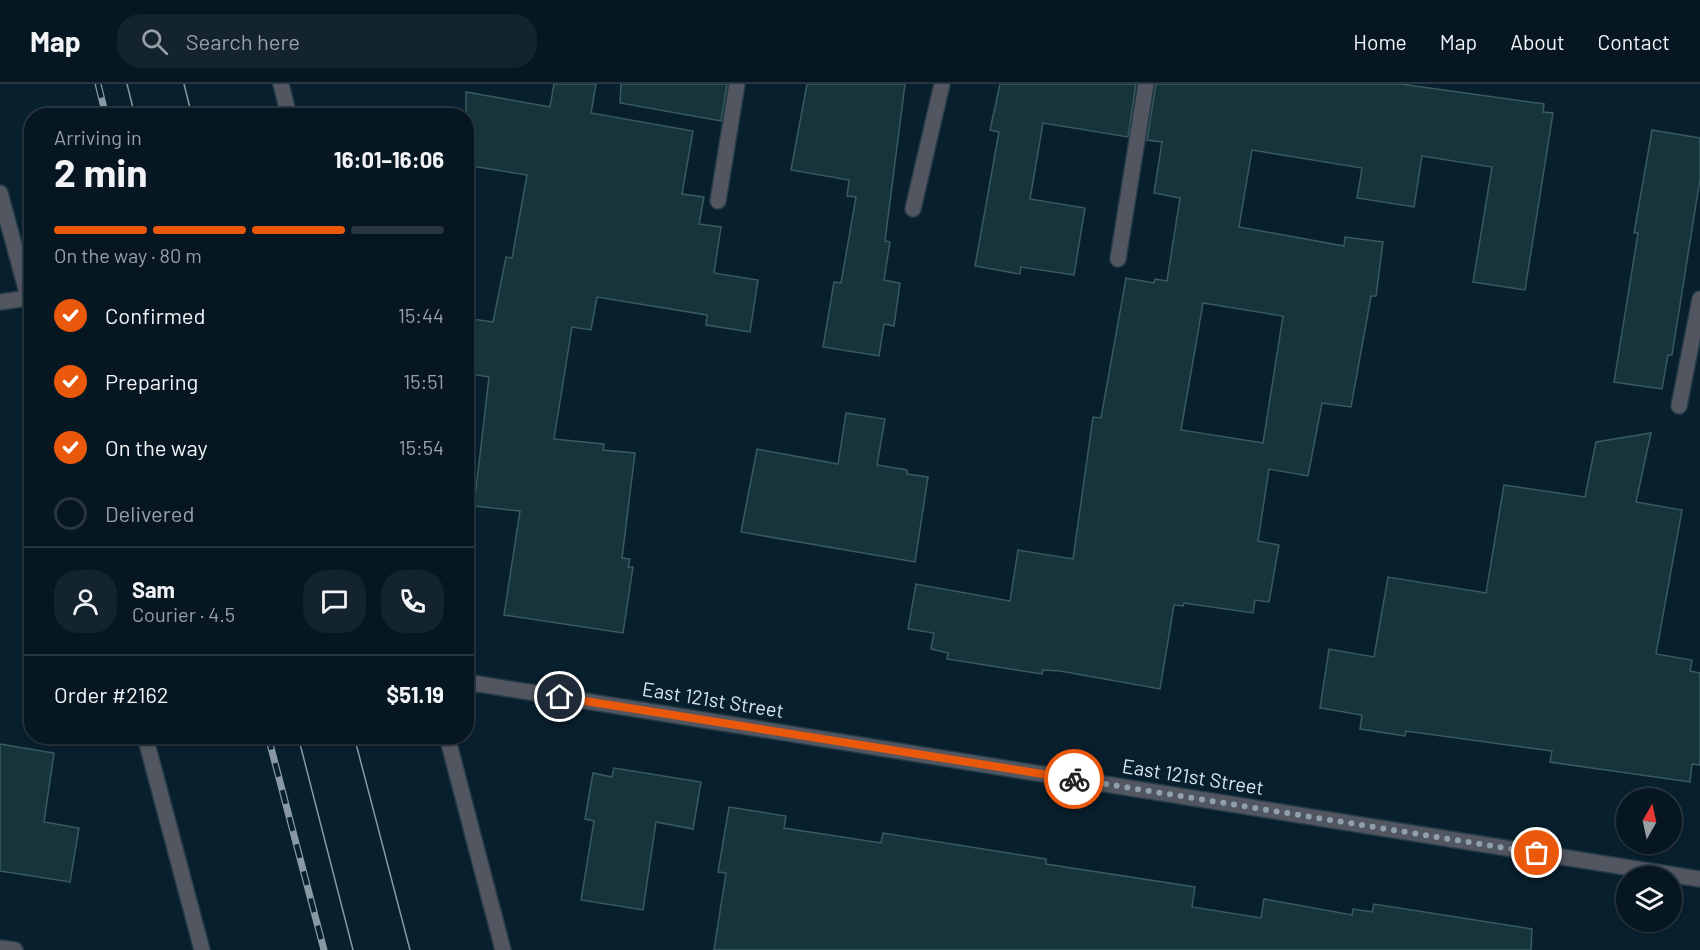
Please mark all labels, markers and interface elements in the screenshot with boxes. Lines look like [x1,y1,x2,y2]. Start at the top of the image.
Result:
search box [117,14,537,68]
text: Map [30,24,81,58]
icon: search [138,25,171,58]
text: Search here [186,28,300,54]
text: Home [1353,29,1407,54]
text: Map [1440,29,1477,54]
text: About [1510,29,1565,54]
text: Contact [1598,29,1670,54]
text: Arriving in [54,125,142,149]
text: 16:01–16:06 [334,146,444,172]
text: 2 min [54,148,147,195]
text: On the way · 80 m [54,243,202,267]
icon: check [54,299,87,332]
text: Confirmed [105,302,205,328]
text: 15:44 [398,303,444,327]
icon: check [54,365,87,398]
text: Preparing [105,368,198,394]
text: 15:51 [403,369,444,393]
icon: check [54,431,87,464]
text: On the way [105,434,208,460]
text: 15:54 [399,435,444,459]
text: Delivered [105,500,194,526]
button: person [54,570,117,633]
button: chat [303,570,366,633]
button: phone [381,570,444,633]
text: Sam [132,576,175,602]
text: Courier · 4.5 [132,602,235,626]
pin [534,671,585,722]
street label: East 121st Street [641,676,786,722]
icon: home [543,680,576,713]
text: Order #2162 [54,681,169,707]
text: $51.19 [387,681,444,707]
courier [1044,749,1104,809]
street label: East 121st Street [1121,753,1266,799]
icon: bike [1058,763,1091,796]
north arrow [1616,788,1682,854]
map controls [1616,788,1682,932]
pin [1511,827,1562,878]
icon: bag [1520,836,1553,869]
button: layers [1616,866,1682,932]

